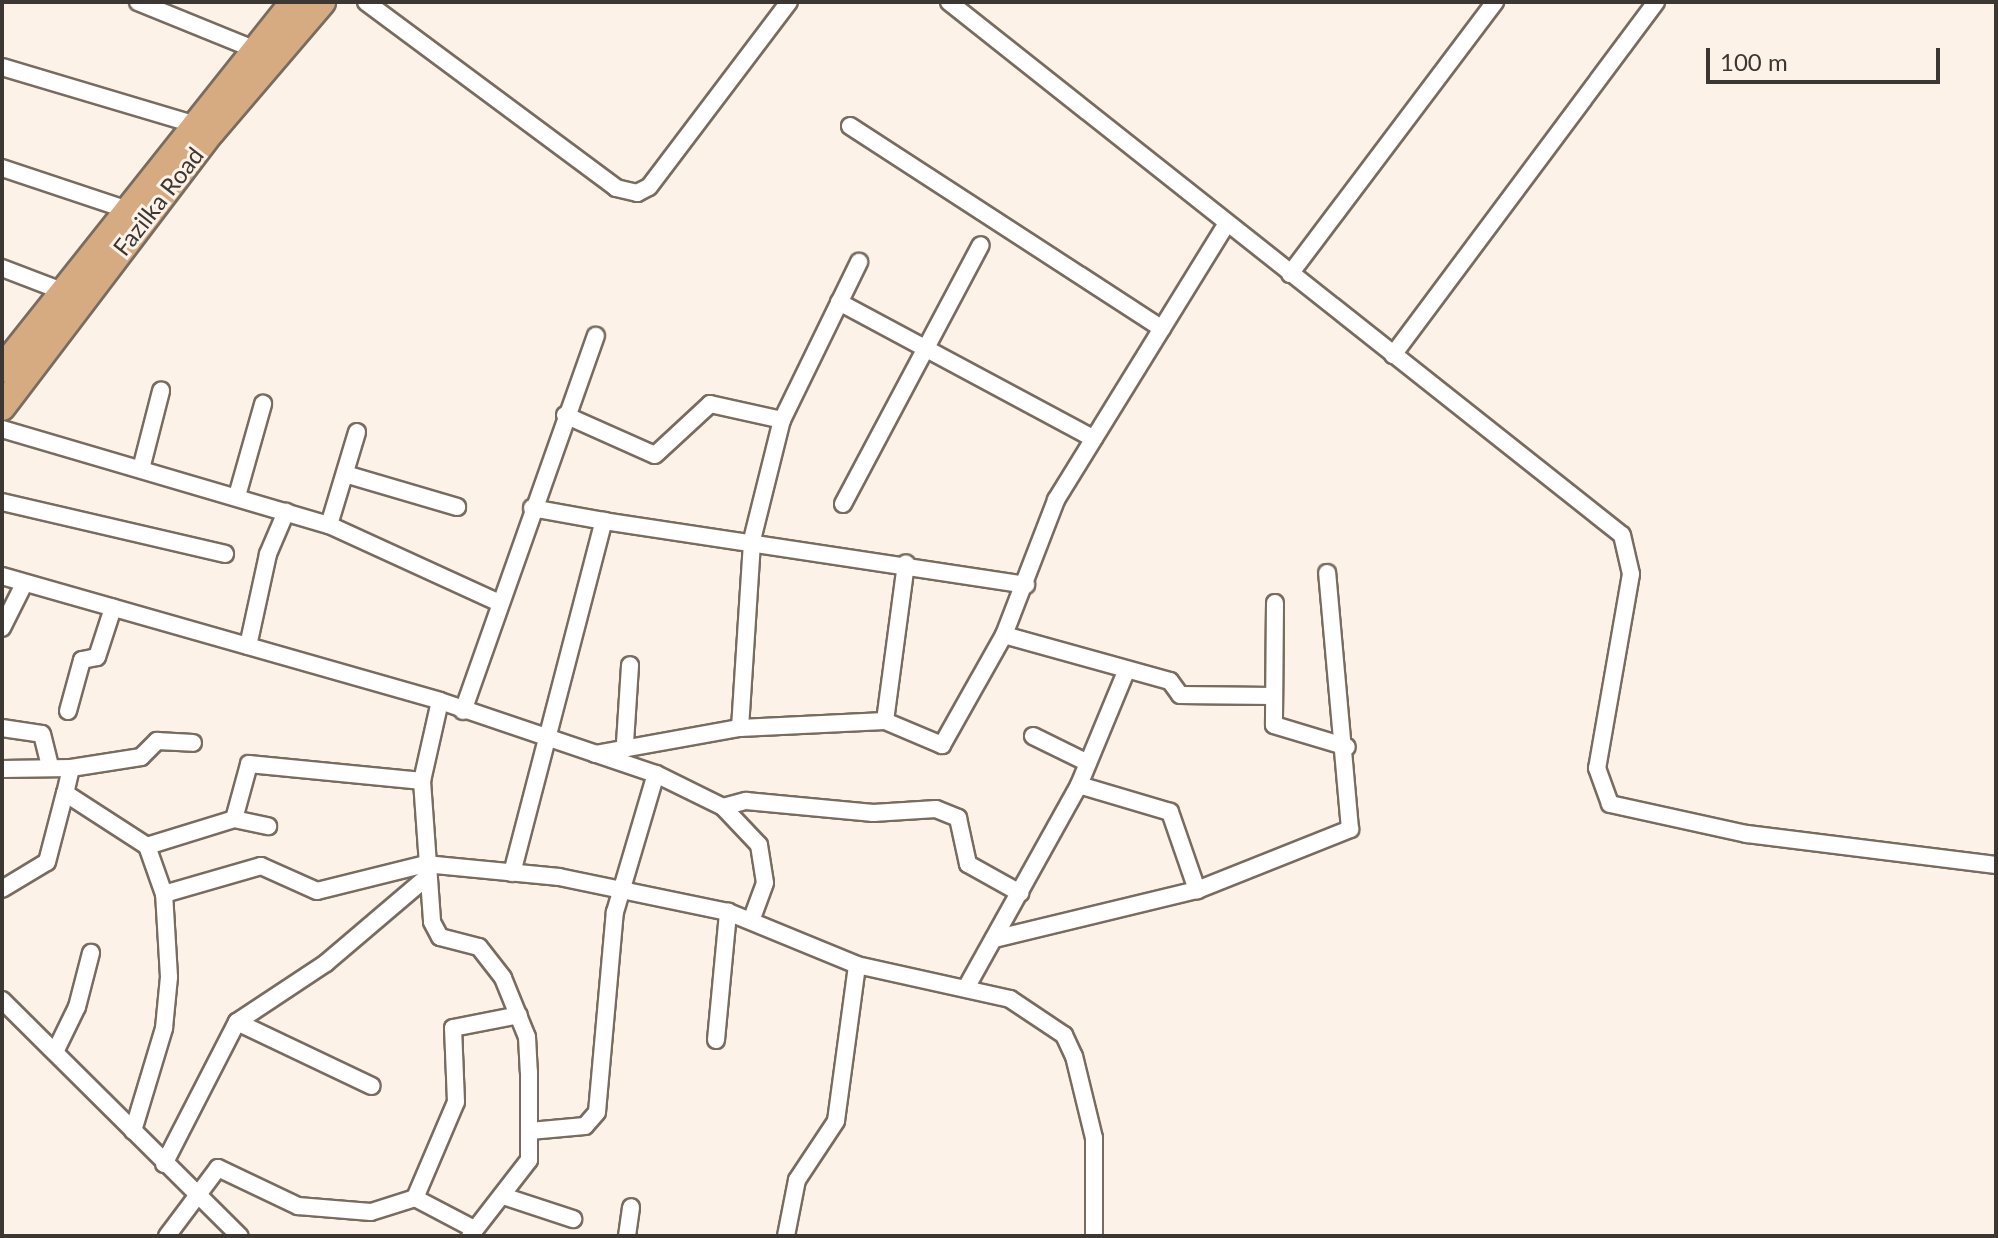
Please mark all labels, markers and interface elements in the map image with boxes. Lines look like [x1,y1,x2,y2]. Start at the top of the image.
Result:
scale bar [1710,32,1944,82]
text: 100 m [1720,47,1788,76]
street label: Fazilka Road [107,141,209,261]

